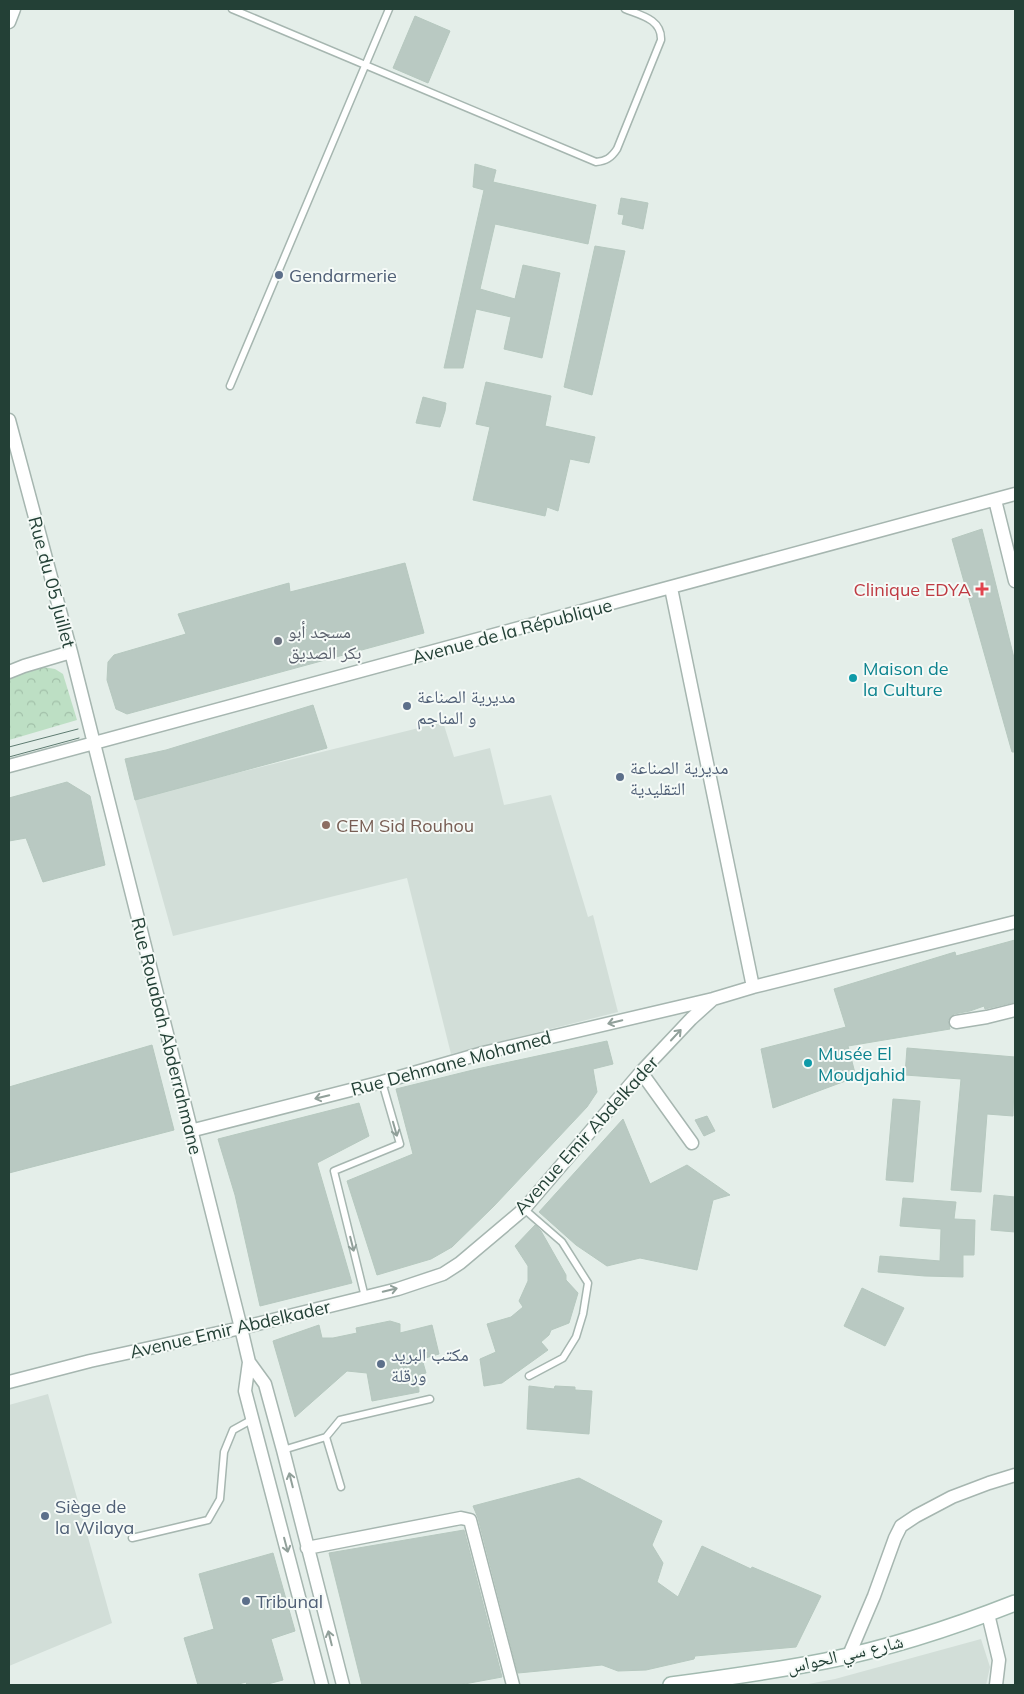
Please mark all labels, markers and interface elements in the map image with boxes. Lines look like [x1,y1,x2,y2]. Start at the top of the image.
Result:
place label: Gendarmerie [289,264,397,287]
marker: Gendarmerie [273,269,285,281]
street label: Rue du 05 Juillet [23,514,81,650]
place label: Clinique EDYA [853,578,971,601]
marker: Clinique EDYA [975,582,989,596]
street label: Avenue de la République [410,593,614,669]
place label: مسجد أبو بكر الصديق [288,620,362,664]
marker: مسجد أبو بكر الصديق [272,635,284,647]
place label: Maison de la Culture [863,657,949,701]
marker: Maison de la Culture [847,672,859,684]
place label: مديرية الصناعة و المناجم [417,685,515,730]
marker: مديرية الصناعة و المناجم [401,700,413,712]
place label: مديرية الصناعة التقليدية [630,756,728,800]
marker: مديرية الصناعة التقليدية [614,771,626,783]
place label: CEM Sid Rouhou [336,814,474,837]
marker: CEM Sid Rouhou [320,819,332,831]
street label: Rue Rouabah Abderrahmane [126,915,208,1157]
one-way arrow [607,1018,623,1027]
street label: Rue Dehmane Mohamed [348,1025,554,1101]
one-way arrow [670,1029,682,1042]
place label: Musée El Moudjahid [818,1042,906,1086]
street label: Avenue Emir Abdelkader [509,1051,664,1219]
marker: Musée El Moudjahid [802,1057,814,1069]
one-way arrow [314,1093,330,1102]
one-way arrow [391,1120,400,1136]
one-way arrow [348,1235,357,1251]
one-way arrow [382,1285,398,1295]
street label: Avenue Emir Abdelkader [127,1295,333,1363]
place label: مكتب البريد ورقلة [391,1343,469,1387]
marker: مكتب البريد ورقلة [375,1358,387,1370]
one-way arrow [286,1473,295,1489]
place label: Siège de la Wilaya [55,1495,134,1539]
marker: Siège de la Wilaya [39,1510,51,1522]
one-way arrow [281,1537,291,1553]
place label: Tribunal [256,1590,323,1613]
marker: Tribunal [240,1595,252,1607]
street label: شارع سي الحواس [785,1629,906,1682]
one-way arrow [325,1631,335,1647]

